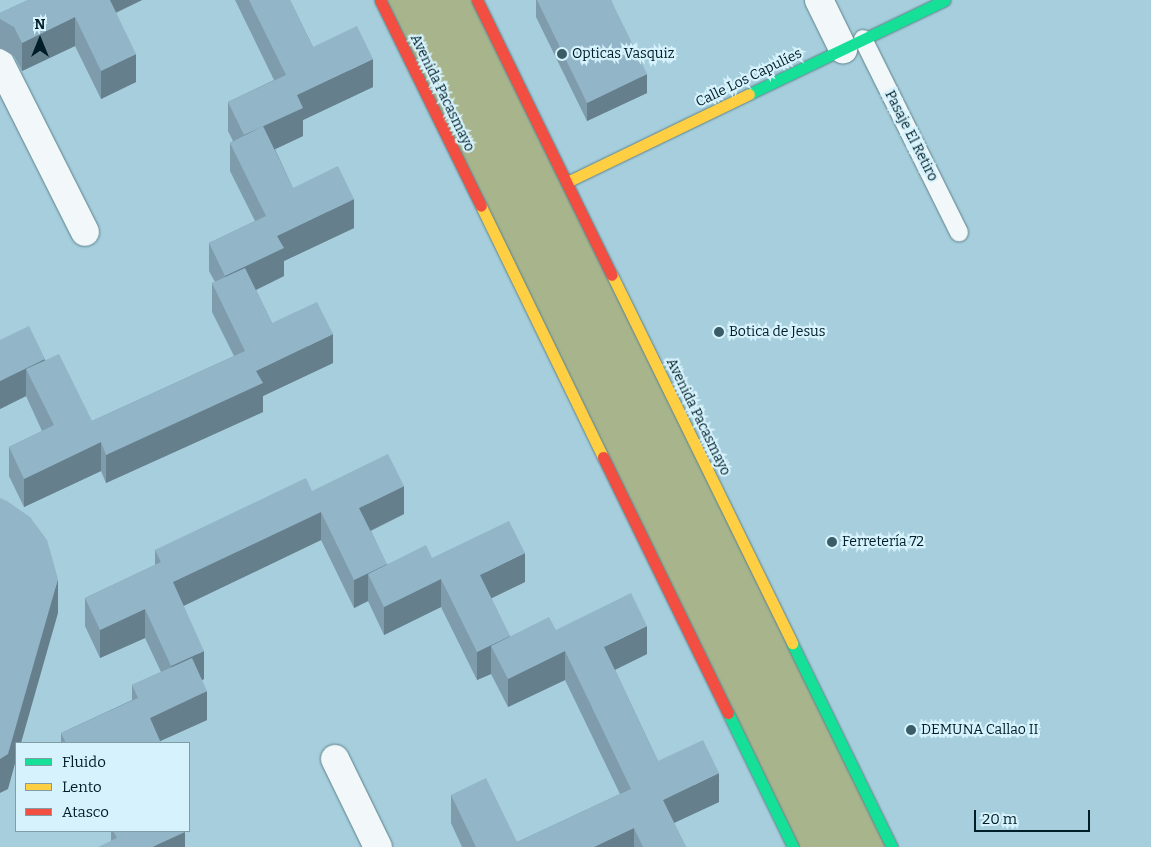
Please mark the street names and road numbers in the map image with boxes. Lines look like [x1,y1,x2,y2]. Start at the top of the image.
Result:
street label: Avenida Pacasmayo [406,32,478,154]
street label: Calle Los Capulíes [693,45,805,111]
street label: Pasaje El Retiro [881,88,941,184]
street label: Avenida Pacasmayo [662,356,734,478]

